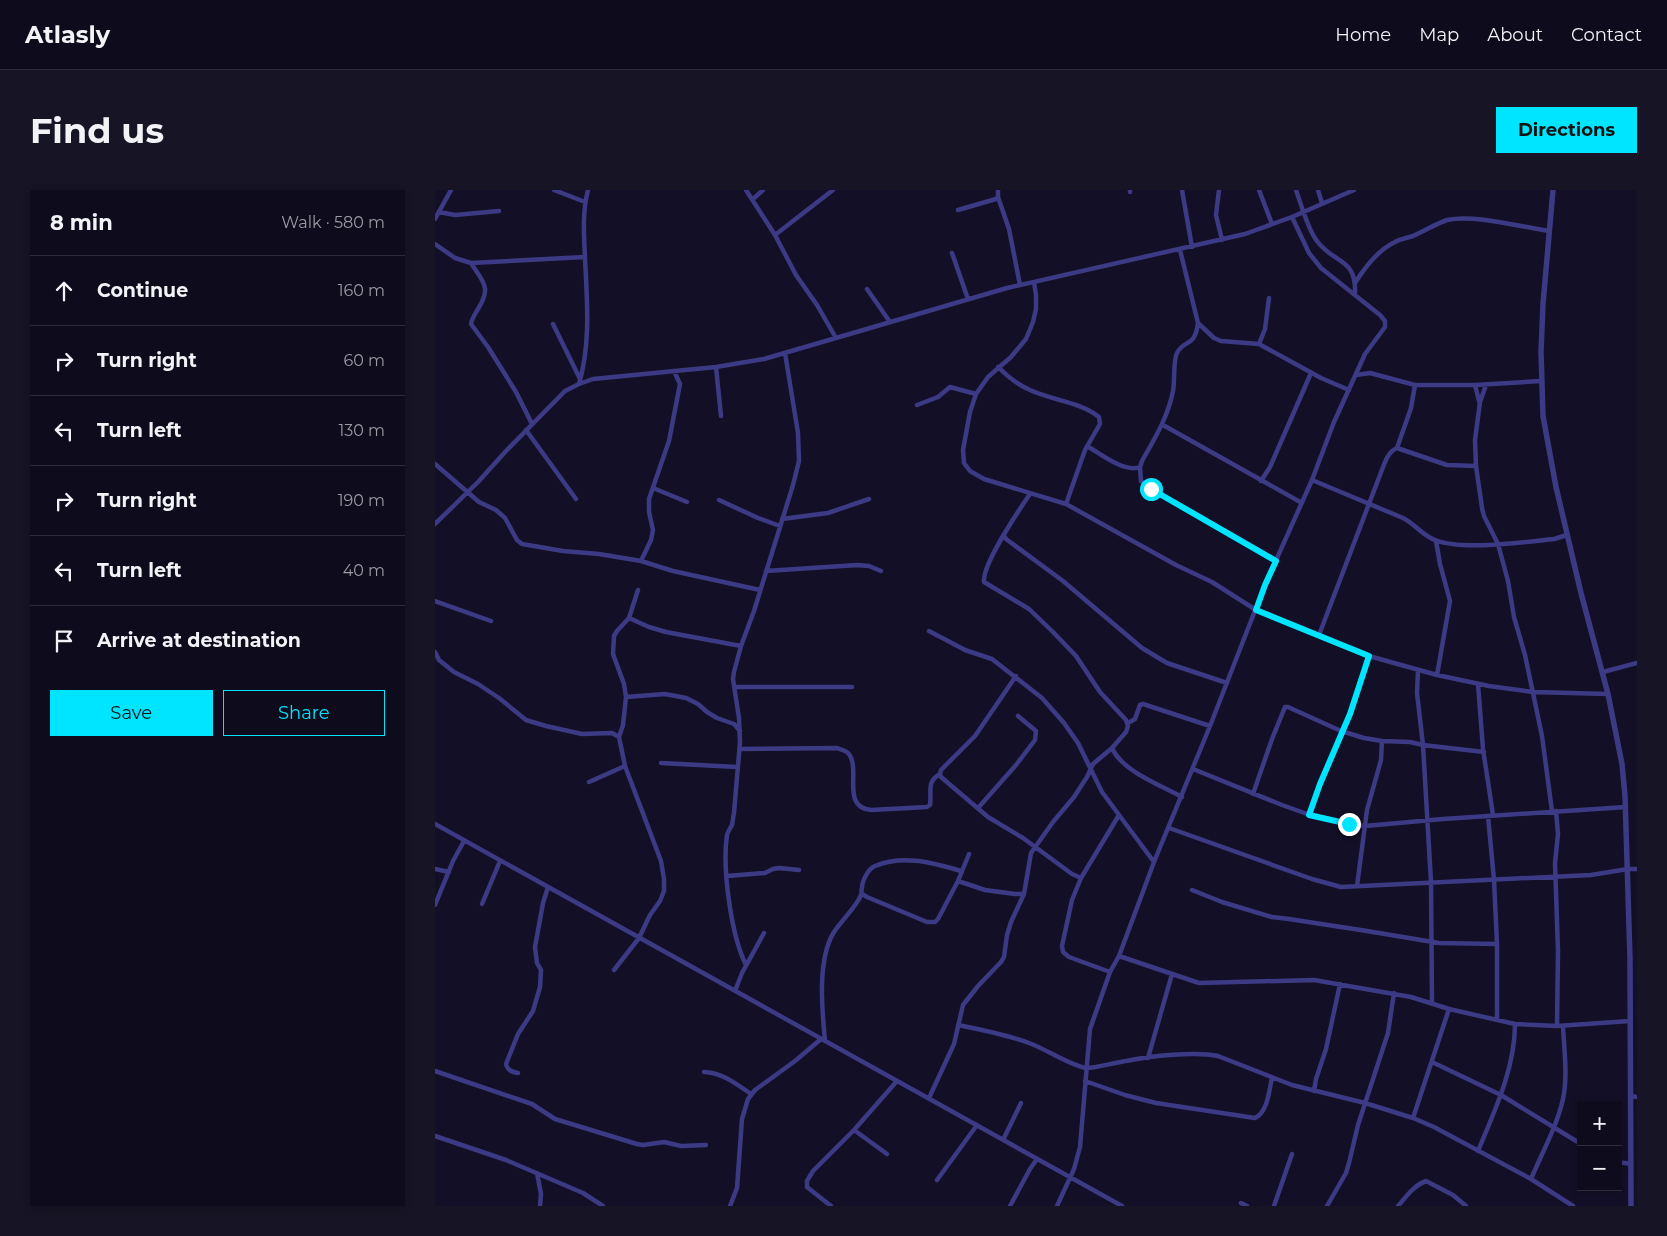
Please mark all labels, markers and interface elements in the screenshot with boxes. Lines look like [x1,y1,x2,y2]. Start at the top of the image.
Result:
text: Atlasly [25,20,110,49]
text: Home [1335,24,1391,46]
text: Map [1419,24,1459,46]
text: About [1487,24,1543,46]
text: Contact [1571,24,1642,46]
button: Directions [1496,107,1637,153]
text: Find us [30,109,164,152]
text: 8 min [50,210,113,235]
text: Walk · 580 m [281,213,385,232]
icon: ahead [50,277,78,305]
text: Continue [97,279,188,302]
text: 160 m [338,281,385,300]
icon: right [50,347,78,375]
text: Turn right [97,349,197,372]
text: 60 m [343,351,385,370]
icon: left [50,417,78,445]
text: Turn left [97,419,182,442]
text: 130 m [338,421,385,440]
route start [1140,478,1163,501]
icon: right [50,487,78,515]
text: Turn right [97,489,197,512]
text: 190 m [338,491,385,510]
icon: left [50,557,78,585]
text: Turn left [97,559,182,582]
text: 40 m [343,561,385,580]
icon: arrive [50,627,78,655]
text: Arrive at destination [97,629,301,652]
button: Save [50,690,213,736]
button: Share [223,690,385,736]
route end [1338,813,1361,836]
map controls [1577,1101,1622,1191]
button: + [1577,1101,1622,1146]
button: − [1577,1146,1622,1191]

